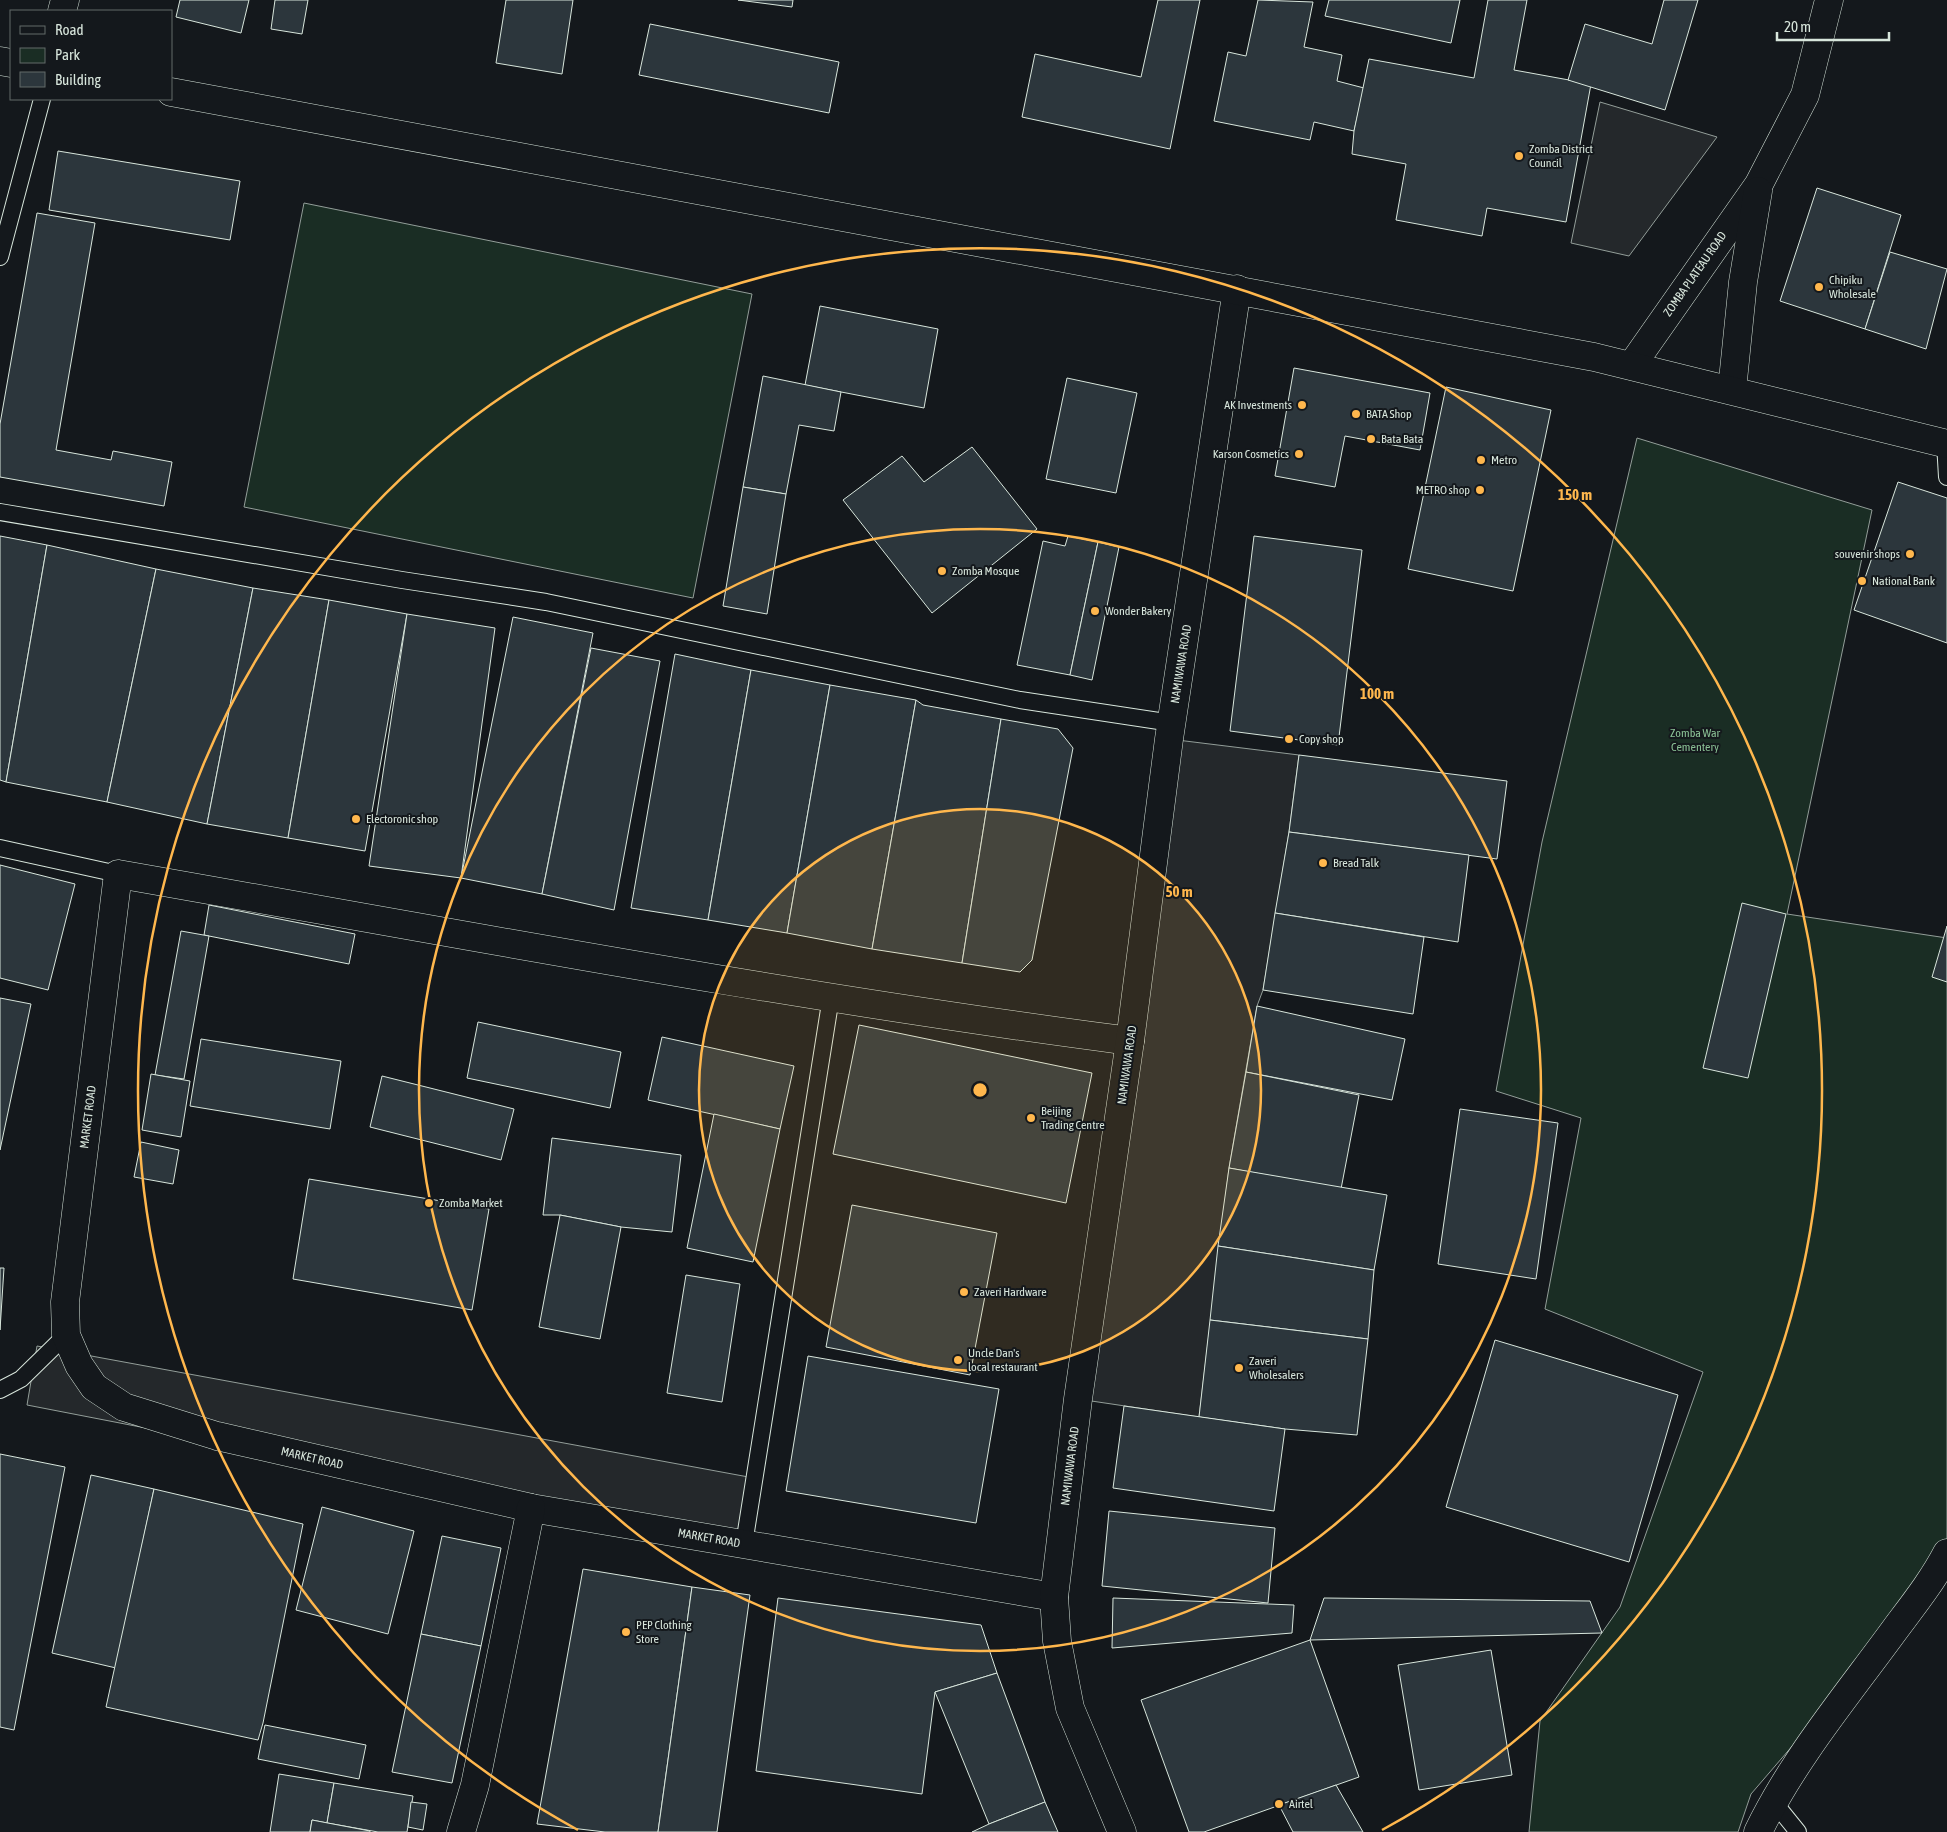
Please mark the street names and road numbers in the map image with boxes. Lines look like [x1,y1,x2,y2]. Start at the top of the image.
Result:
street label: ZOMBA PLATEAU ROAD [1661,229,1730,319]
street label: NAMIWAWA ROAD [1168,623,1194,704]
street label: NAMIWAWA ROAD [1115,1024,1140,1105]
street label: MARKET ROAD [77,1084,99,1149]
street label: NAMIWAWA ROAD [1058,1425,1082,1506]
street label: MARKET ROAD [280,1444,345,1472]
street label: MARKET ROAD [677,1526,742,1550]

